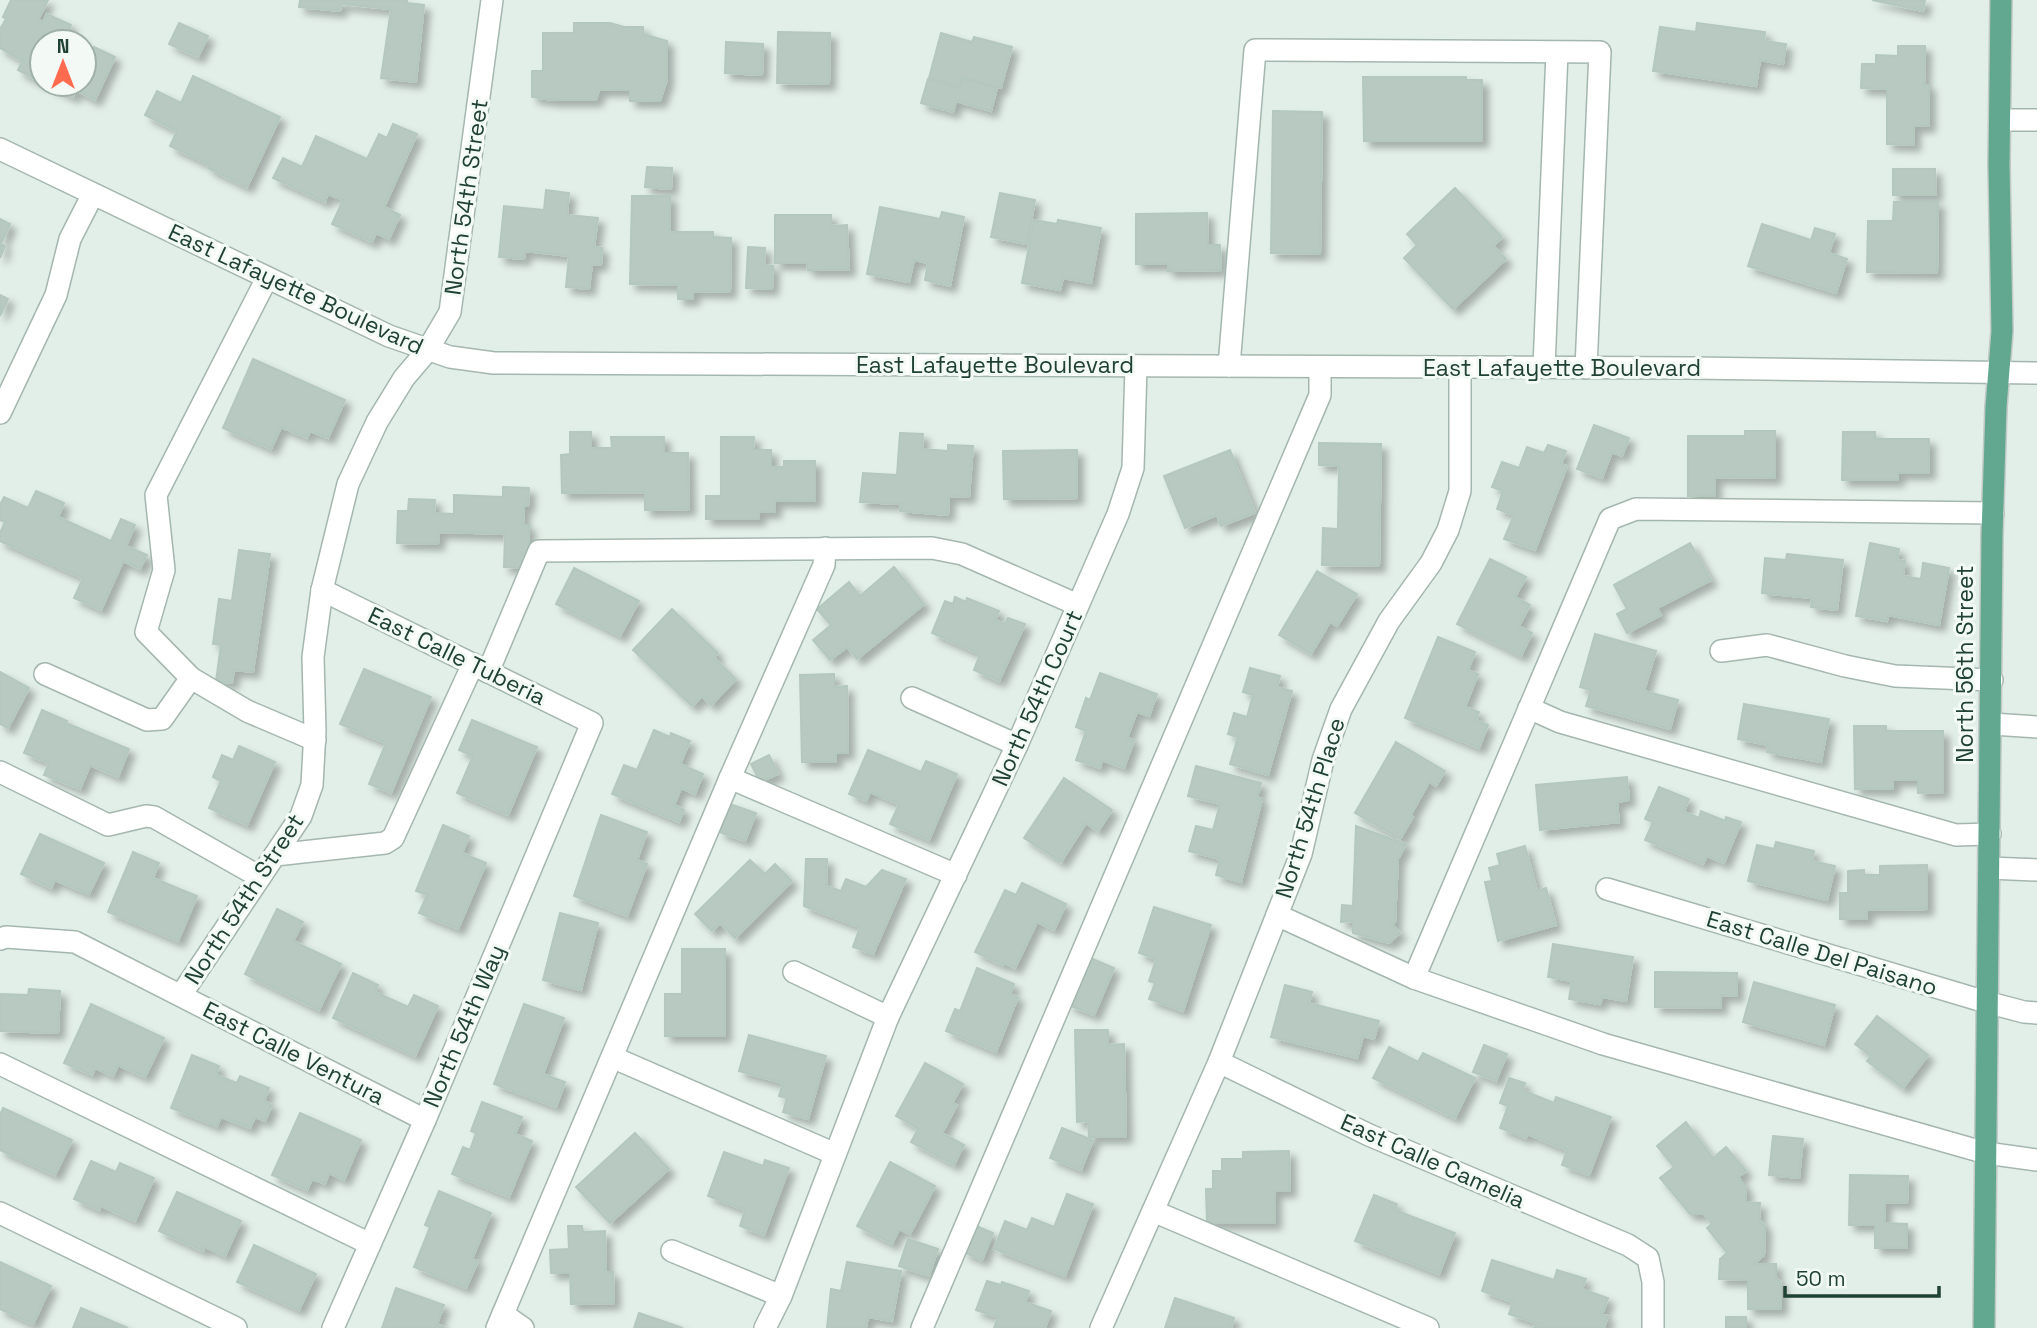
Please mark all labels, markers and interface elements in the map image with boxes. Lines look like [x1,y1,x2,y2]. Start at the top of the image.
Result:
north arrow [28,28,98,98]
text: N [57,34,69,59]
street label: North 54th Street [437,97,495,297]
street label: East Lafayette Boulevard [164,217,428,361]
street label: East Lafayette Boulevard [856,350,1134,380]
street label: East Lafayette Boulevard [1423,353,1701,383]
street label: North 56th Street [1950,565,1980,763]
street label: East Calle Tuberia [363,600,551,712]
street label: North 54th Court [985,605,1089,791]
street label: North 54th Place [1268,714,1352,902]
street label: North 54th Street [178,808,310,990]
street label: East Calle Del Paisano [1703,904,1941,1002]
street label: North 54th Way [416,940,512,1112]
street label: East Calle Ventura [198,994,390,1112]
street label: East Calle Camelia [1336,1107,1530,1215]
scale bar [1785,1254,1939,1298]
text: 50 m [1796,1265,1846,1292]

